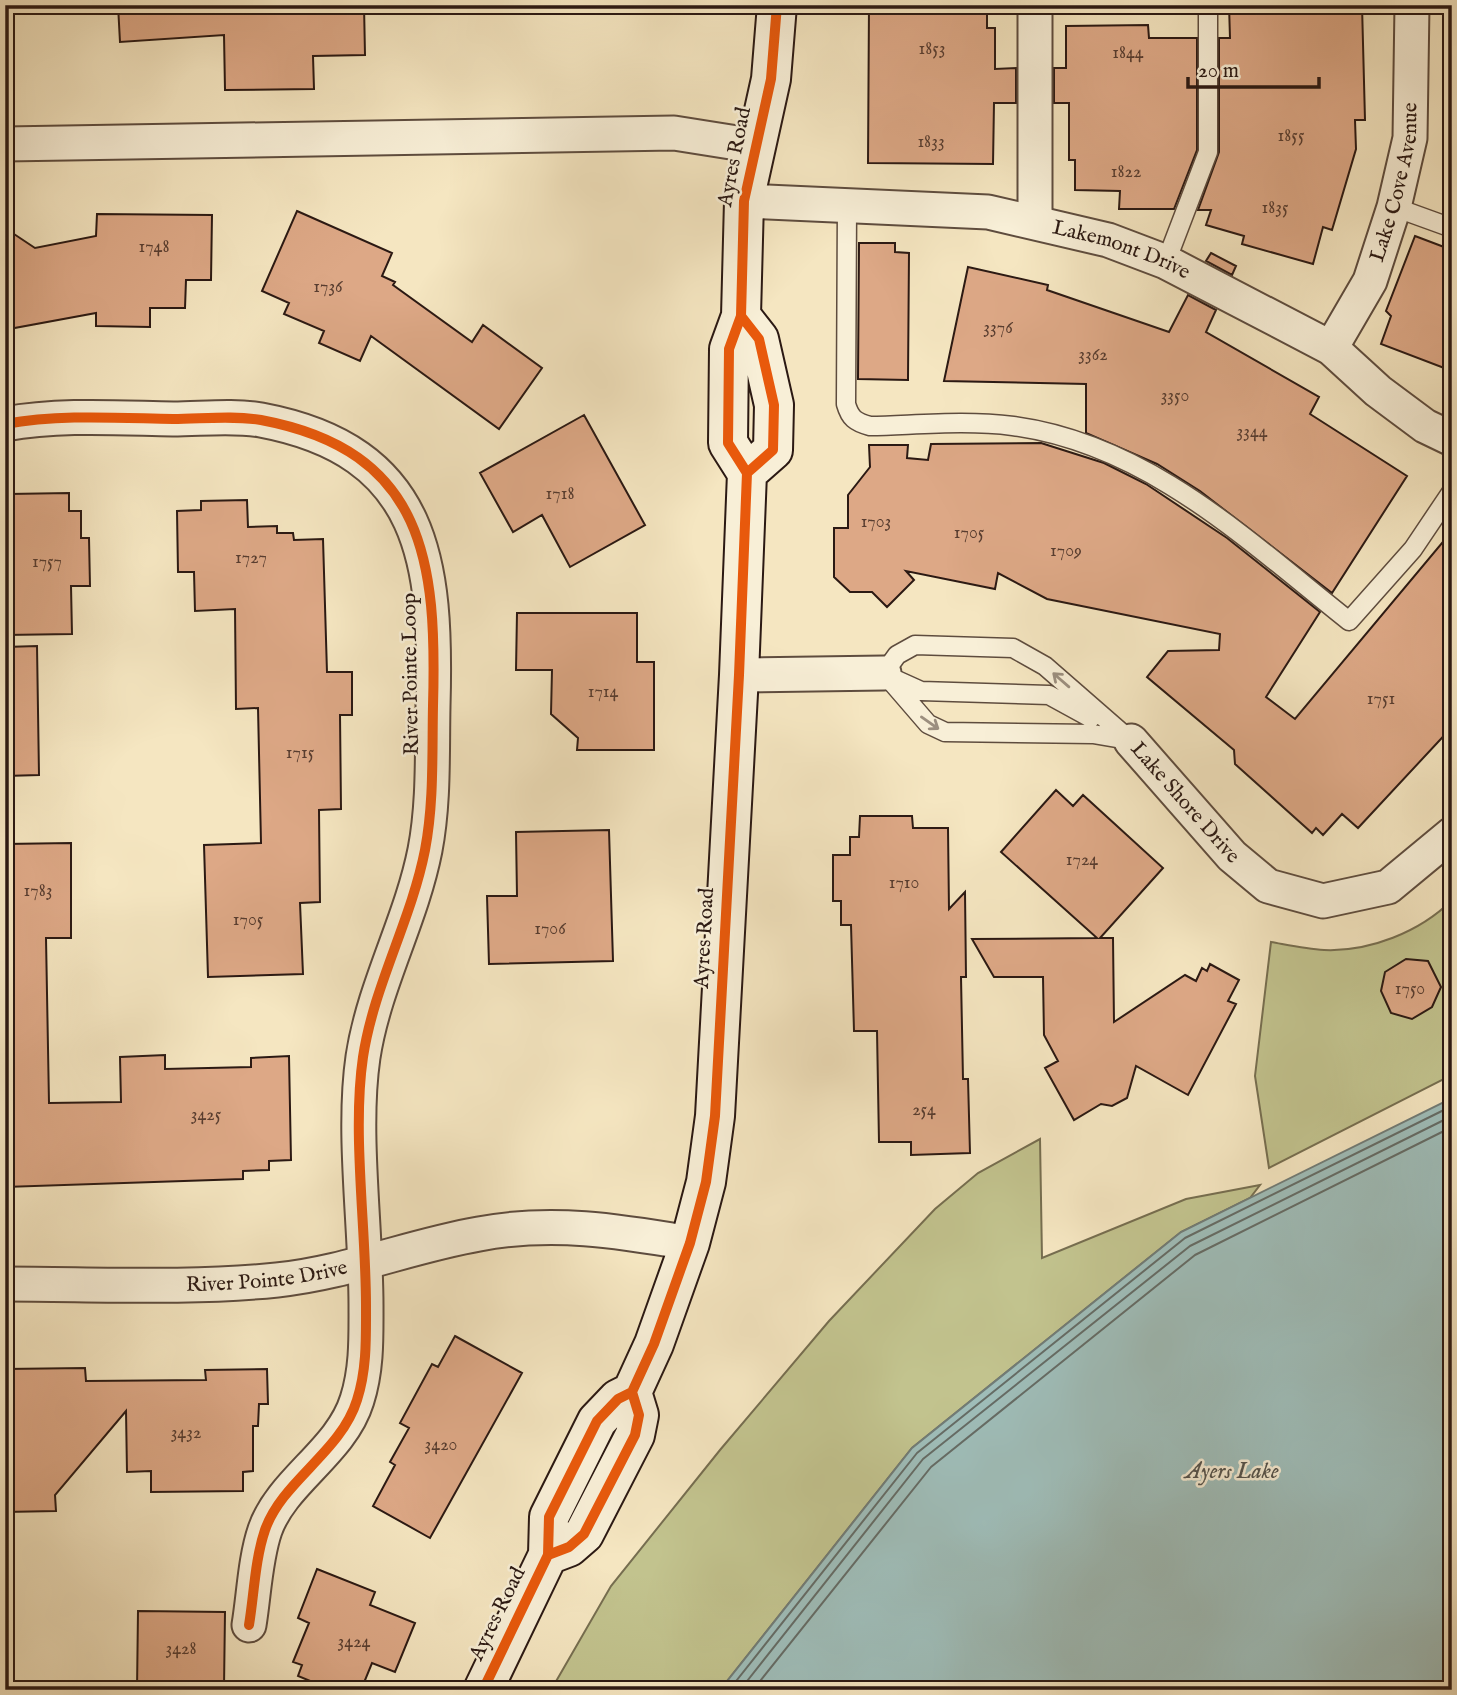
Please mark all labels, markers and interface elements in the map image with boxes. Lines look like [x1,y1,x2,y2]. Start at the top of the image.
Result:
house number: 1853 [918,38,946,61]
house number: 1844 [1112,42,1144,65]
scale bar [1188,46,1319,90]
text: 20 m [1198,58,1239,85]
street label: Lake Cove Avenue [1364,102,1424,265]
street label: Ayres Road [712,104,758,210]
house number: 1855 [1278,125,1305,148]
house number: 1833 [917,131,945,154]
house number: 1822 [1111,161,1141,184]
house number: 1835 [1261,197,1289,220]
street label: Lakemont Drive [1050,214,1195,286]
house number: 1748 [139,236,169,259]
house number: 1736 [313,276,343,299]
house number: 3376 [983,317,1013,340]
house number: 3362 [1078,344,1108,367]
house number: 3350 [1161,385,1189,408]
house number: 3344 [1236,421,1268,444]
house number: 1718 [546,483,574,506]
house number: 1703 [861,511,891,534]
house number: 1705 [954,522,985,545]
house number: 1709 [1050,540,1082,563]
house number: 1727 [235,547,267,570]
house number: 1757 [32,551,62,574]
street label: River Pointe Loop [396,592,426,756]
one-way arrow [1052,672,1070,688]
house number: 1714 [588,681,619,704]
house number: 1751 [1367,688,1395,711]
one-way arrow [920,716,939,730]
street label: Lake Shore Drive [1124,736,1245,870]
house number: 1715 [286,742,315,765]
house number: 1724 [1066,849,1098,872]
house number: 1710 [889,872,919,895]
house number: 1783 [24,880,52,903]
street label: Ayres Road [689,886,721,990]
house number: 1705 [233,909,264,932]
house number: 1706 [534,918,566,941]
house number: 1750 [1395,978,1425,1001]
house number: 254 [912,1099,936,1122]
house number: 3425 [191,1104,222,1127]
street label: River Pointe Drive [185,1254,350,1299]
house number: 3432 [171,1422,201,1445]
house number: 3420 [425,1434,457,1457]
water label: Ayers Lake [1183,1457,1279,1486]
street label: Ayres Road [463,1562,533,1666]
house number: 3424 [338,1631,371,1654]
house number: 3428 [165,1638,197,1661]

